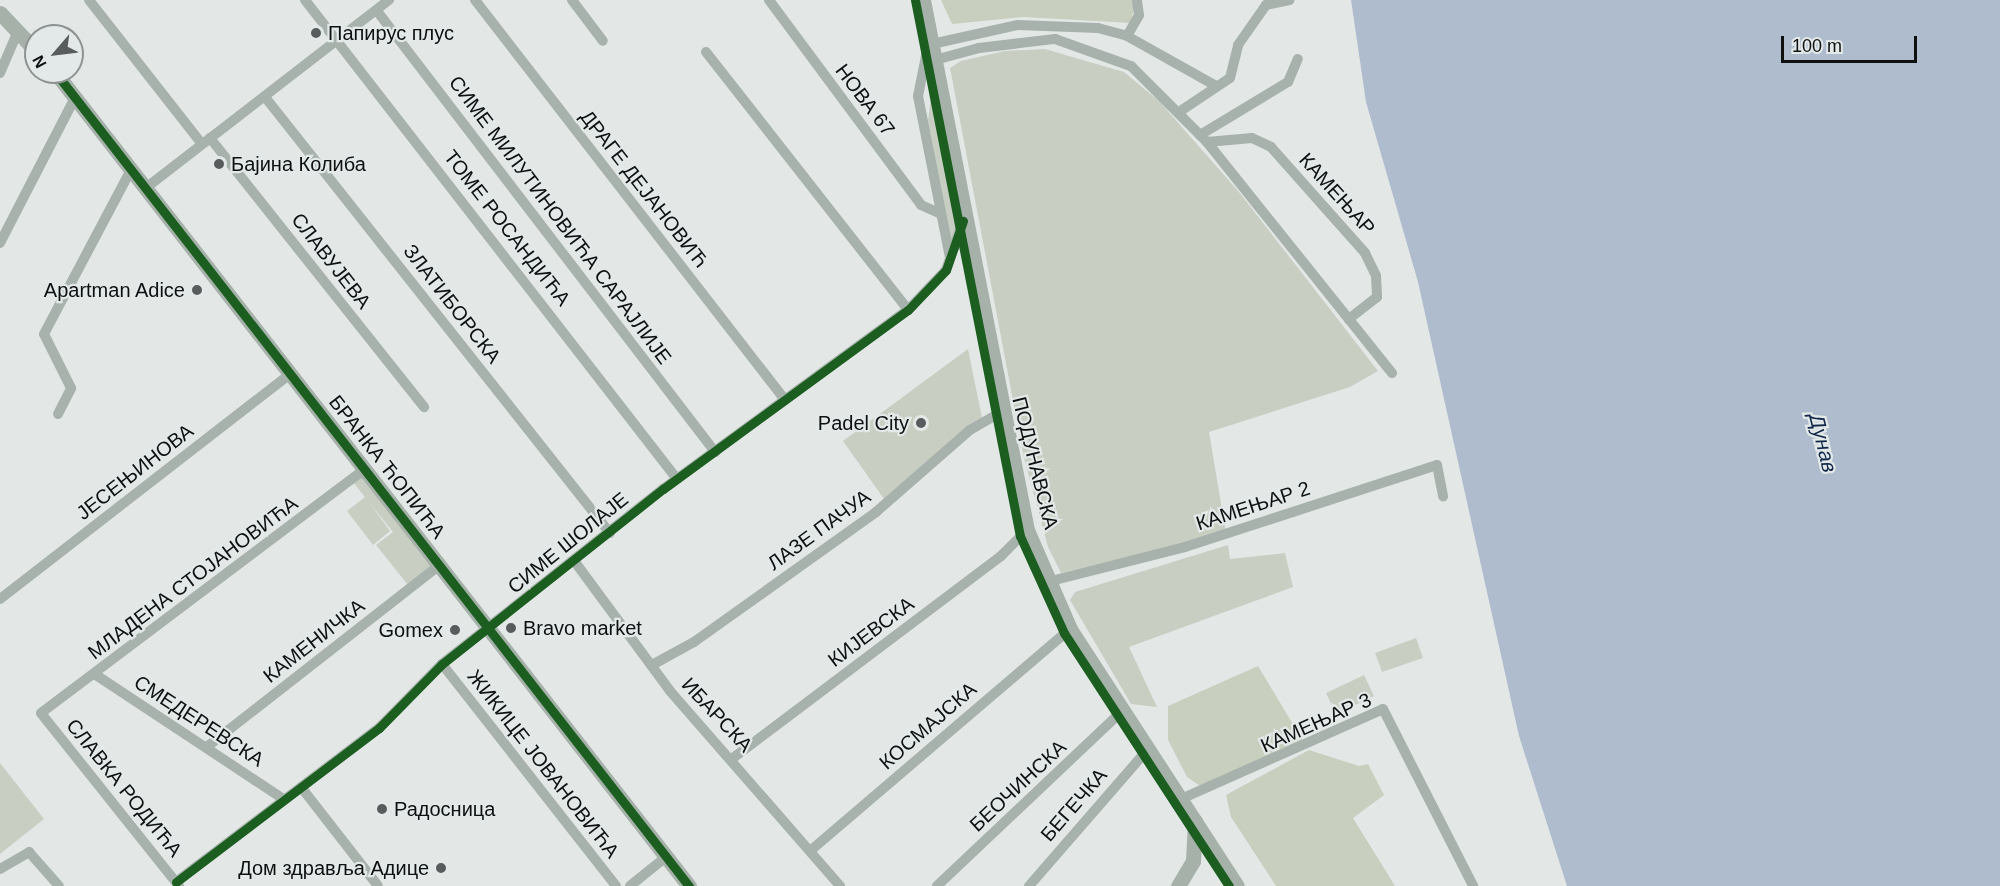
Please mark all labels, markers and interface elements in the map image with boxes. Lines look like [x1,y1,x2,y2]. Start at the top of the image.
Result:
place label: Папирус плус [328,21,454,45]
north arrow [24,24,84,84]
scale bar [1784,24,1920,62]
marker: Папирус плус [309,26,323,40]
text: 100 m [1792,36,1842,56]
text: N [29,53,50,71]
street label: НОВА 67 [830,59,900,141]
street label: СИМЕ МИЛУТИНОВИЋА САРАЈЛИЈЕ [444,71,676,369]
street label: ДРАГЕ ДЕЈАНОВИЋ [575,105,713,273]
street label: ТОМЕ РОСАНДИЋА [439,145,575,311]
street label: КАМЕЊАР [1294,148,1380,240]
place label: Бајина Колиба [231,152,366,176]
marker: Бајина Колиба [212,157,226,171]
street label: СЛАВУЈЕВА [286,208,376,314]
street label: ЗЛАТИБОРСКА [398,240,506,368]
place label: Apartman Adice [43,278,185,302]
marker: Apartman Adice [190,283,204,297]
street label: БРАНКА ЋОПИЋА [324,391,450,543]
street label: ПОДУНАВСКА [1007,394,1063,532]
place label: Padel City [818,411,909,435]
water label: Дунав [1804,411,1842,475]
marker: Padel City [914,416,928,430]
street label: ЈЕСЕЊИНОВА [72,419,198,525]
street label: КАМЕЊАР 2 [1193,476,1313,536]
street label: ЛАЗЕ ПАЧУА [763,485,875,575]
street label: СИМЕ ШОЛАЈЕ [503,487,633,599]
street label: МЛАДЕНА СТОЈАНОВИЋА [83,491,303,665]
street label: КИЈЕВСКА [823,592,919,672]
street label: КАМЕНИЧКА [258,594,370,688]
place label: Bravo market [523,616,642,640]
place label: Gomex [379,618,443,642]
marker: Bravo market [504,621,518,635]
marker: Gomex [448,623,462,637]
street label: ЖИКИЦЕ ЈОВАНОВИЋА [462,665,624,863]
street label: СМЕДЕРЕВСКА [130,670,268,772]
street label: ИБАРСКА [677,673,757,757]
street label: КОСМАЈСКА [875,677,981,775]
street label: КАМЕЊАР 3 [1257,688,1375,758]
street label: СЛАВКА РОДИЋА [61,714,187,862]
street label: БЕОЧИНСКА [965,735,1071,837]
street label: БЕГЕЧКА [1036,764,1112,846]
place label: Радосница [394,797,495,821]
marker: Радосница [375,802,389,816]
place label: Дом здравља Адице [238,856,429,880]
marker: Дом здравља Адице [434,861,448,875]

